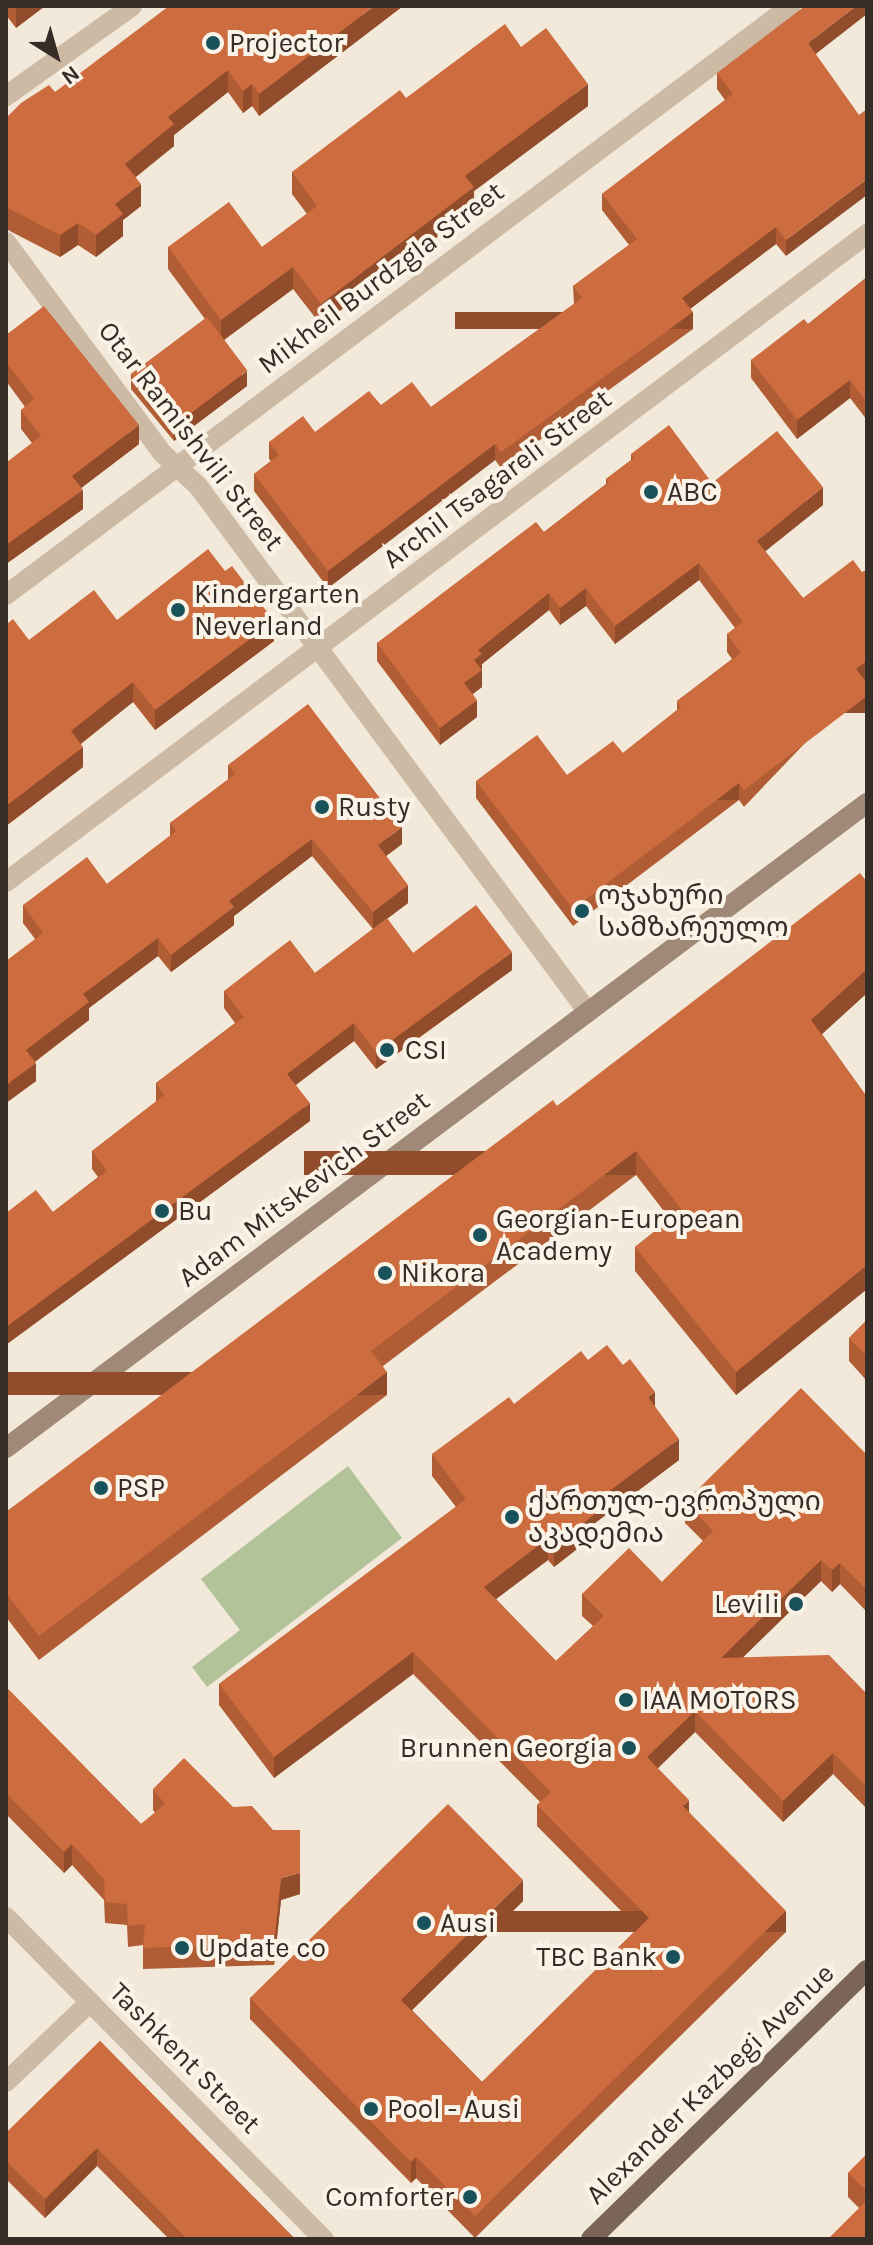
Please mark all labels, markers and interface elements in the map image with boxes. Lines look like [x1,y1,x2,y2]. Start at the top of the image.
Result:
north arrow [16,16,96,96]
place label: Projector [229,26,343,60]
marker: Projector [204,34,222,52]
text: N [56,60,85,90]
street label: Mikheil Burdzgla Street [252,175,510,381]
street label: Otar Ramishvili Street [91,315,291,557]
street label: Archil Tsagareli Street [376,382,618,576]
place label: ABC [667,475,718,509]
marker: ABC [642,483,660,501]
place label: Kindergarten Neverland [194,577,360,643]
marker: Kindergarten Neverland [169,601,187,619]
place label: Rusty [338,790,410,824]
marker: Rusty [313,798,331,816]
place label: ოჯახური სამზარეულო [598,878,789,944]
marker: ოჯახური სამზარეულო [573,902,591,920]
place label: CSI [405,1033,447,1067]
marker: CSI [376,1039,398,1061]
street label: Adam Mitskevich Street [172,1084,436,1294]
place label: Bu [178,1194,212,1228]
marker: Bu [153,1202,171,1220]
place label: Georgian-European Academy [496,1202,741,1268]
marker: Georgian-European Academy [471,1226,489,1244]
place label: Nikora [401,1256,485,1290]
marker: Nikora [376,1264,394,1282]
place label: PSP [117,1471,165,1505]
marker: PSP [92,1479,110,1497]
place label: ქართულ-ევროპული აკადემია [528,1484,821,1550]
marker: ქართულ-ევროპული აკადემია [503,1508,521,1526]
place label: Levili [714,1587,780,1621]
marker: Levili [787,1595,805,1613]
place label: IAA MOTORS [642,1683,797,1717]
marker: IAA MOTORS [617,1691,635,1709]
place label: Brunnen Georgia [400,1731,613,1765]
marker: Brunnen Georgia [620,1739,638,1757]
place label: Ausi [440,1906,496,1940]
marker: Ausi [415,1914,433,1932]
place label: Update co [198,1931,326,1965]
marker: Update co [173,1939,191,1957]
place label: TBC Bank [536,1940,657,1974]
marker: TBC Bank [664,1948,682,1966]
street label: Alexander Kazbegi Avenue [579,1956,841,2212]
street label: Tashkent Street [103,1976,267,2140]
place label: Pool - Ausi [387,2092,520,2126]
marker: Pool - Ausi [362,2100,380,2118]
place label: Comforter [325,2180,454,2214]
marker: Comforter [461,2188,479,2206]

